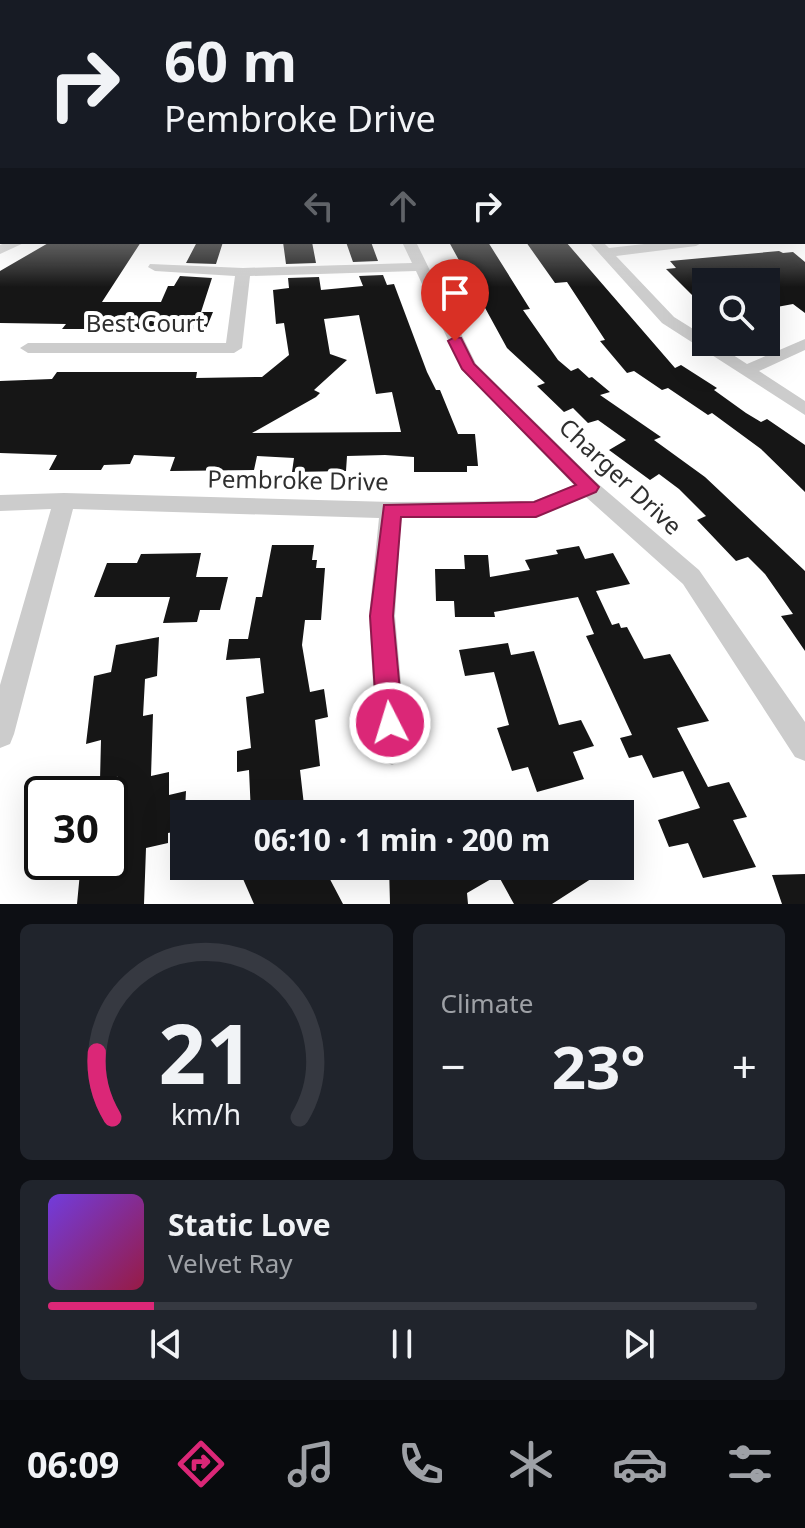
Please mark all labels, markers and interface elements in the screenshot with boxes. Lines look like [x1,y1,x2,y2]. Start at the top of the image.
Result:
text: 60 m [164,22,297,98]
icon: right [32,32,136,136]
text: Pembroke Drive [164,94,436,143]
icon: left [297,184,341,228]
icon: ahead [381,184,425,228]
icon: right [465,184,509,228]
pin [421,259,489,341]
map controls [692,268,780,356]
button: search [692,268,780,356]
icon: arrive [433,271,477,315]
street label: Best Court [86,306,205,339]
street label: Charger Drive [552,410,690,541]
street label: Pembroke Drive [207,461,389,498]
position arrow [348,681,432,765]
speed limit sign: 30 [24,776,128,880]
text: 06:10 · 1 min · 200 m [254,819,550,860]
text: Climate [441,985,533,1021]
text: 21 [159,995,254,1108]
text: 23° [552,1025,646,1107]
text: − [441,1036,466,1096]
text: + [732,1036,757,1096]
text: km/h [171,1094,241,1133]
text: Static Love [168,1204,331,1245]
text: Velvet Ray [168,1245,293,1281]
icon: previous [144,1322,188,1366]
icon: pause [380,1322,424,1366]
icon: next [617,1322,661,1366]
icon: directions [173,1436,229,1492]
icon: music [283,1436,339,1492]
icon: phone [393,1436,449,1492]
icon: climate [503,1436,559,1492]
icon: car [612,1436,668,1492]
icon: filters [722,1436,778,1492]
text: 06:09 [27,1440,119,1489]

